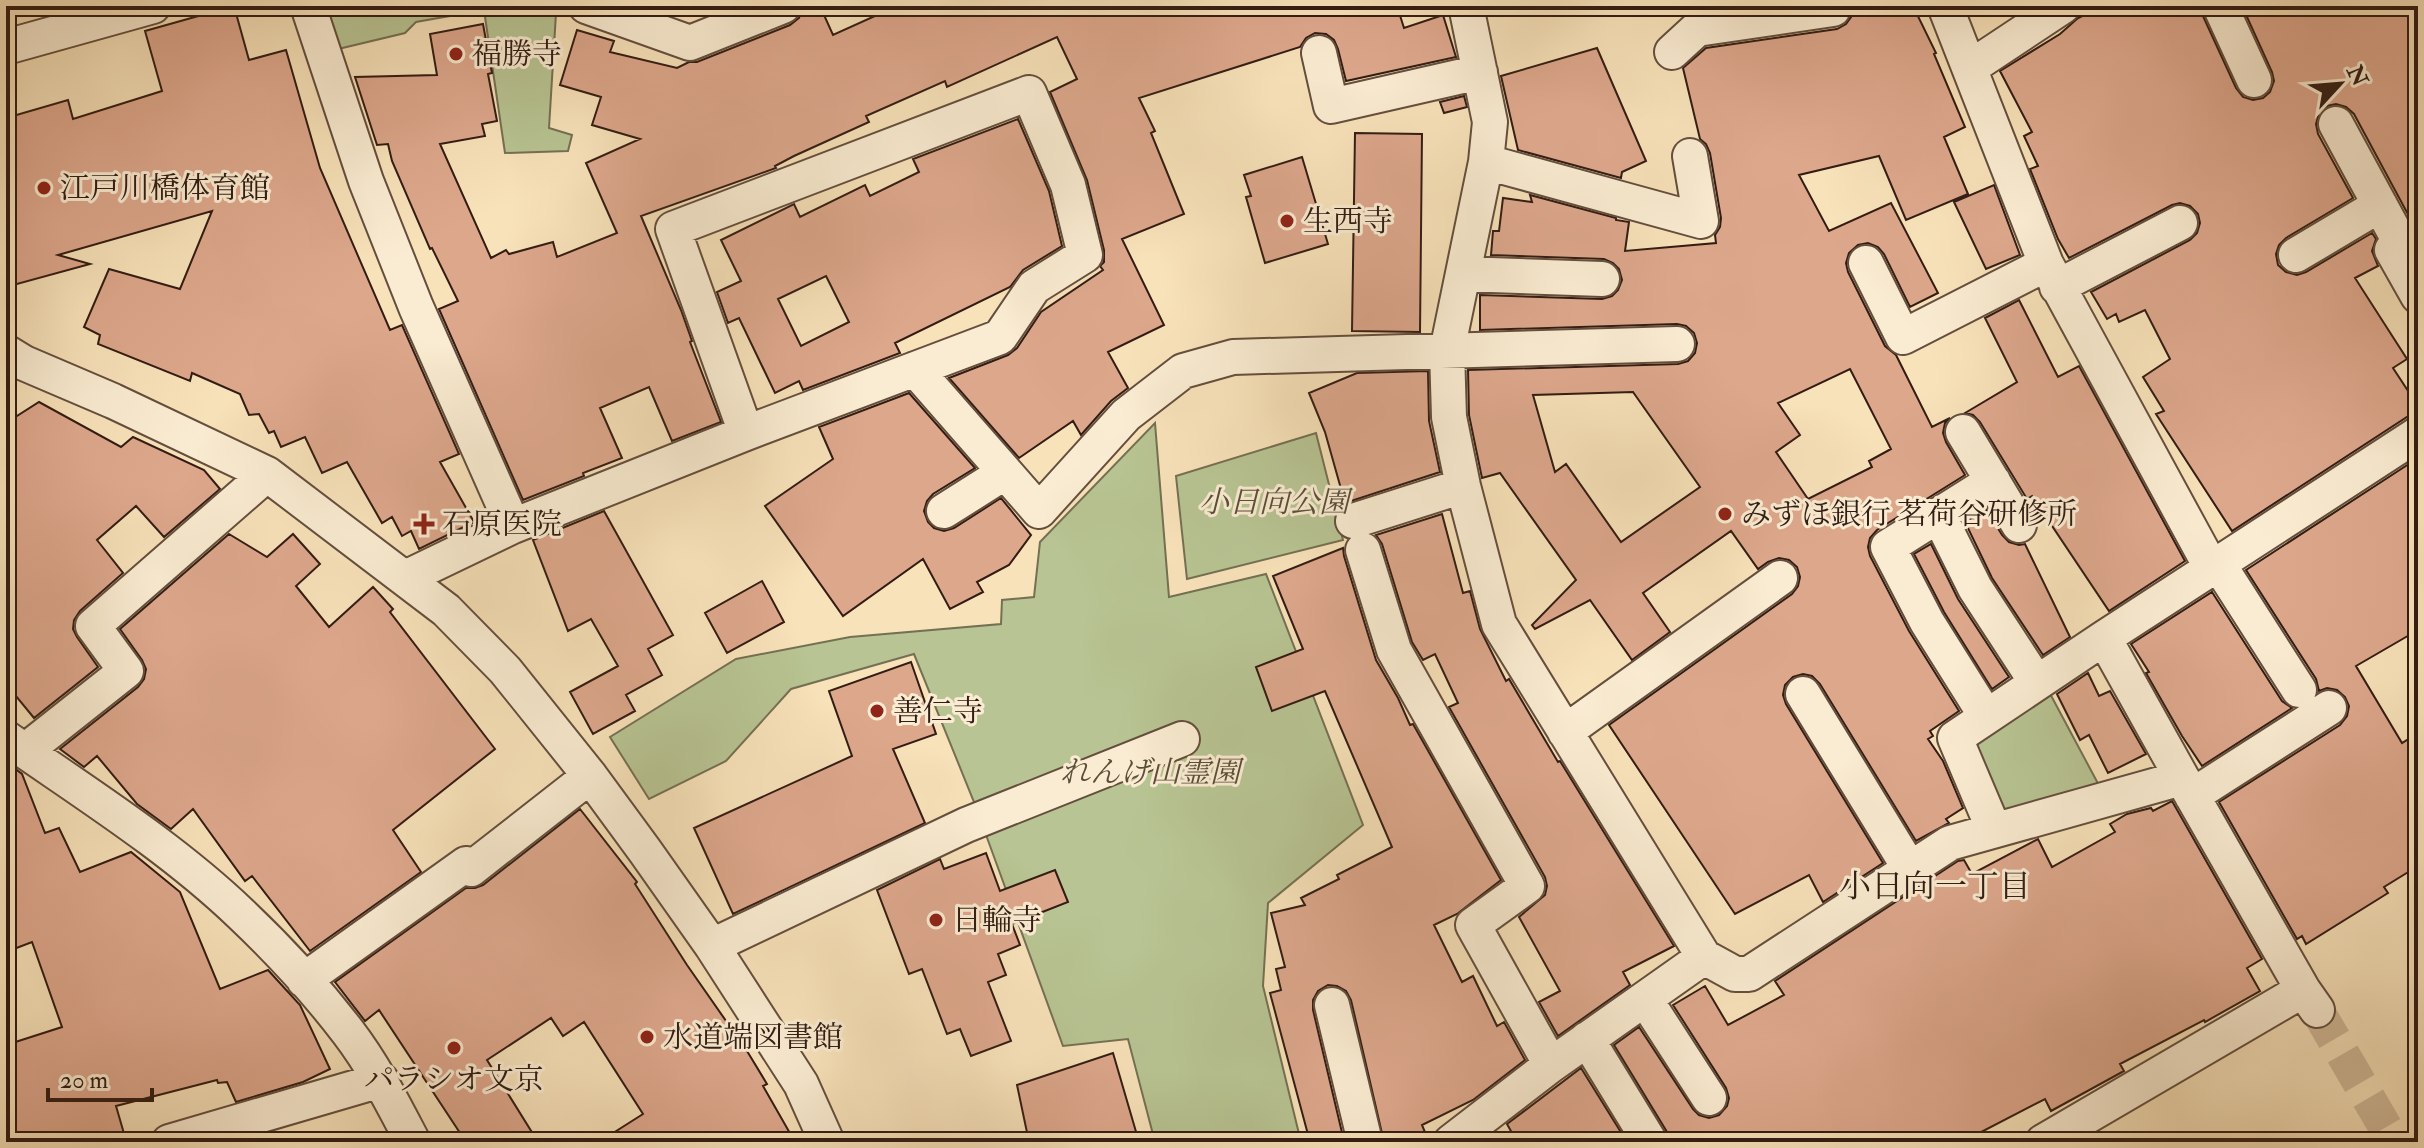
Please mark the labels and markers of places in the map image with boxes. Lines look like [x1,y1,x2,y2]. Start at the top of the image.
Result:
place label: 福勝寺 [472,36,562,73]
marker: 福勝寺 [447,45,465,63]
place label: 江戸川橋体育館 [60,170,270,207]
marker: 江戸川橋体育館 [35,179,53,197]
place label: 生西寺 [1303,203,1393,240]
marker: 生西寺 [1278,212,1296,230]
place label: みずほ銀行 茗荷谷研修所 [1741,496,2077,533]
marker: みずほ銀行 茗荷谷研修所 [1716,505,1734,523]
place label: 石原医院 [442,506,562,543]
marker: 石原医院 [413,513,435,535]
place label: 善仁寺 [893,693,983,730]
marker: 善仁寺 [868,702,886,720]
place label: 日輪寺 [952,902,1042,939]
marker: 日輪寺 [927,911,945,929]
place label: 水道端図書館 [663,1019,843,1056]
marker: 水道端図書館 [638,1028,656,1046]
marker: パラシオ文京 [445,1039,463,1057]
place label: パラシオ文京 [364,1061,544,1098]

